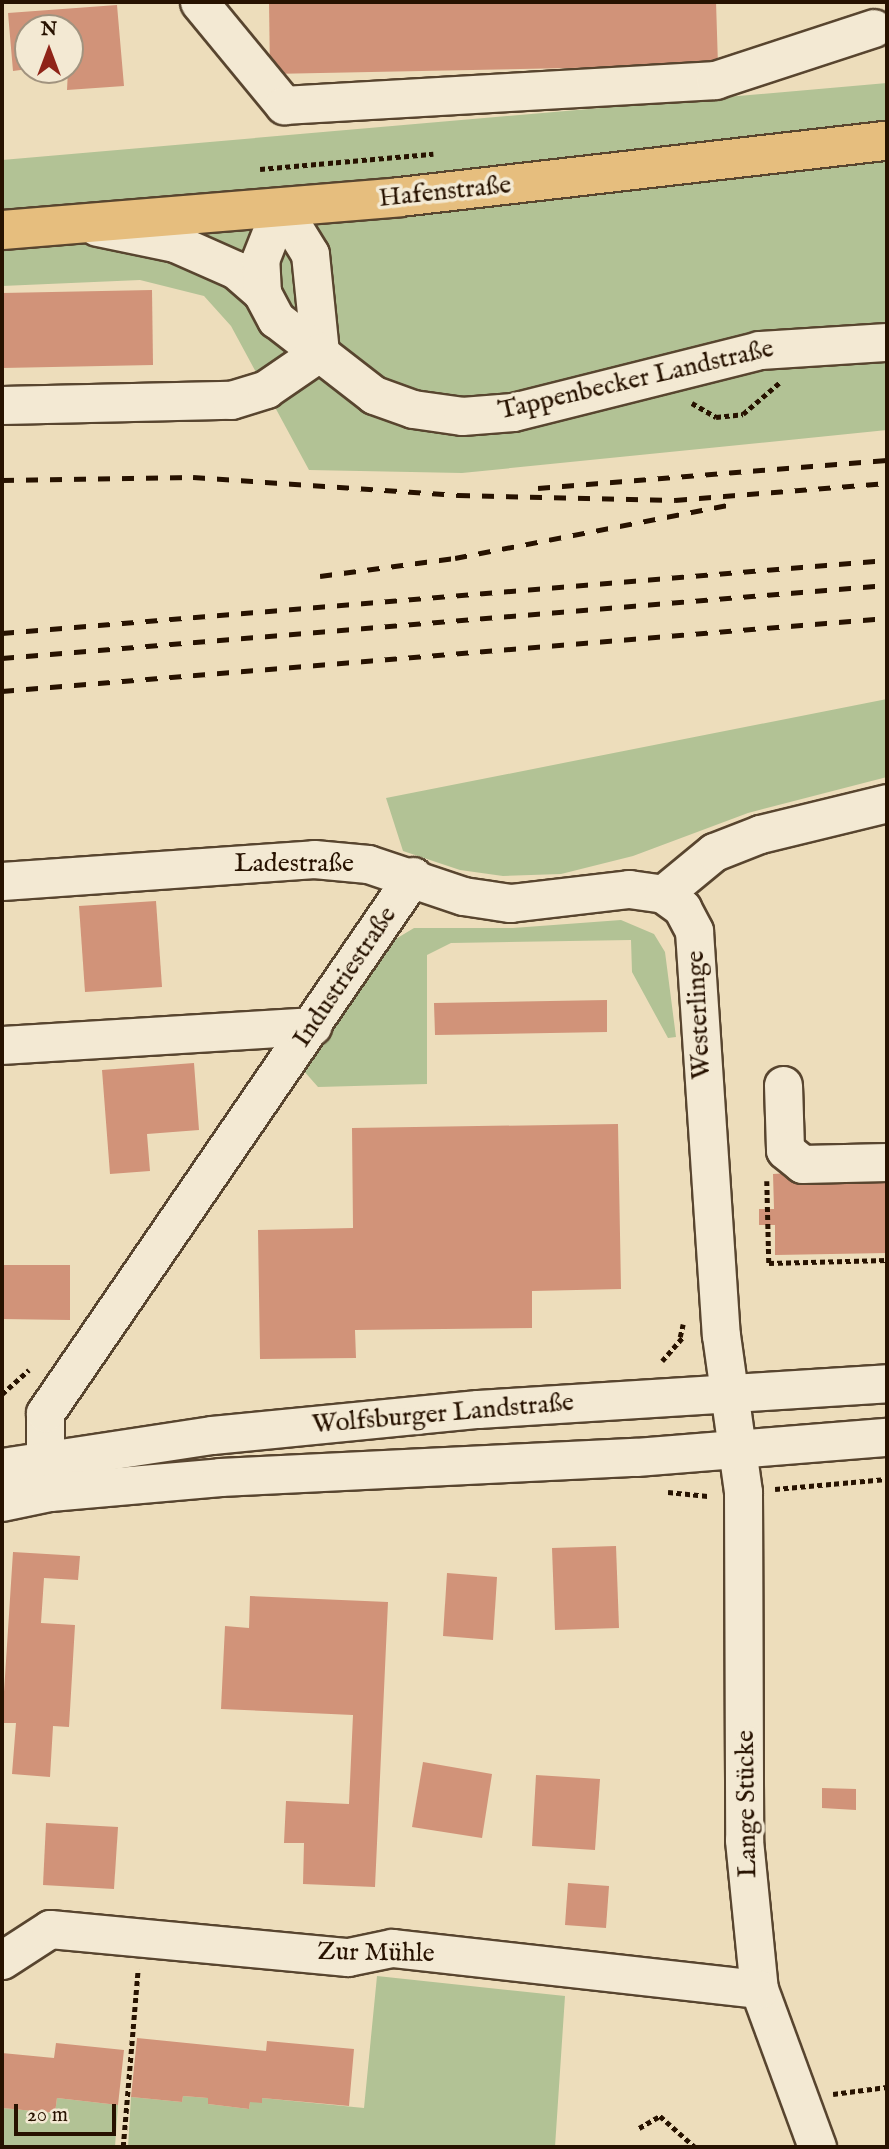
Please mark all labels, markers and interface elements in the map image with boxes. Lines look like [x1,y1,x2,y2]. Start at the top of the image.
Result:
north arrow [14,14,84,84]
text: N [41,18,57,42]
street label: Hafenstraße [377,170,513,214]
street label: Tappenbecker Landstraße [495,333,777,427]
street label: Ladestraße [234,848,354,880]
street label: Industriestraße [287,901,403,1053]
street label: Westerlinge [680,950,718,1080]
street label: Wolfsburger Landstraße [311,1387,575,1441]
street label: Lange Stücke [730,1730,764,1878]
street label: Zur Mühle [317,1936,435,1970]
scale bar [18,2090,119,2134]
text: 20 m [27,2102,68,2129]

